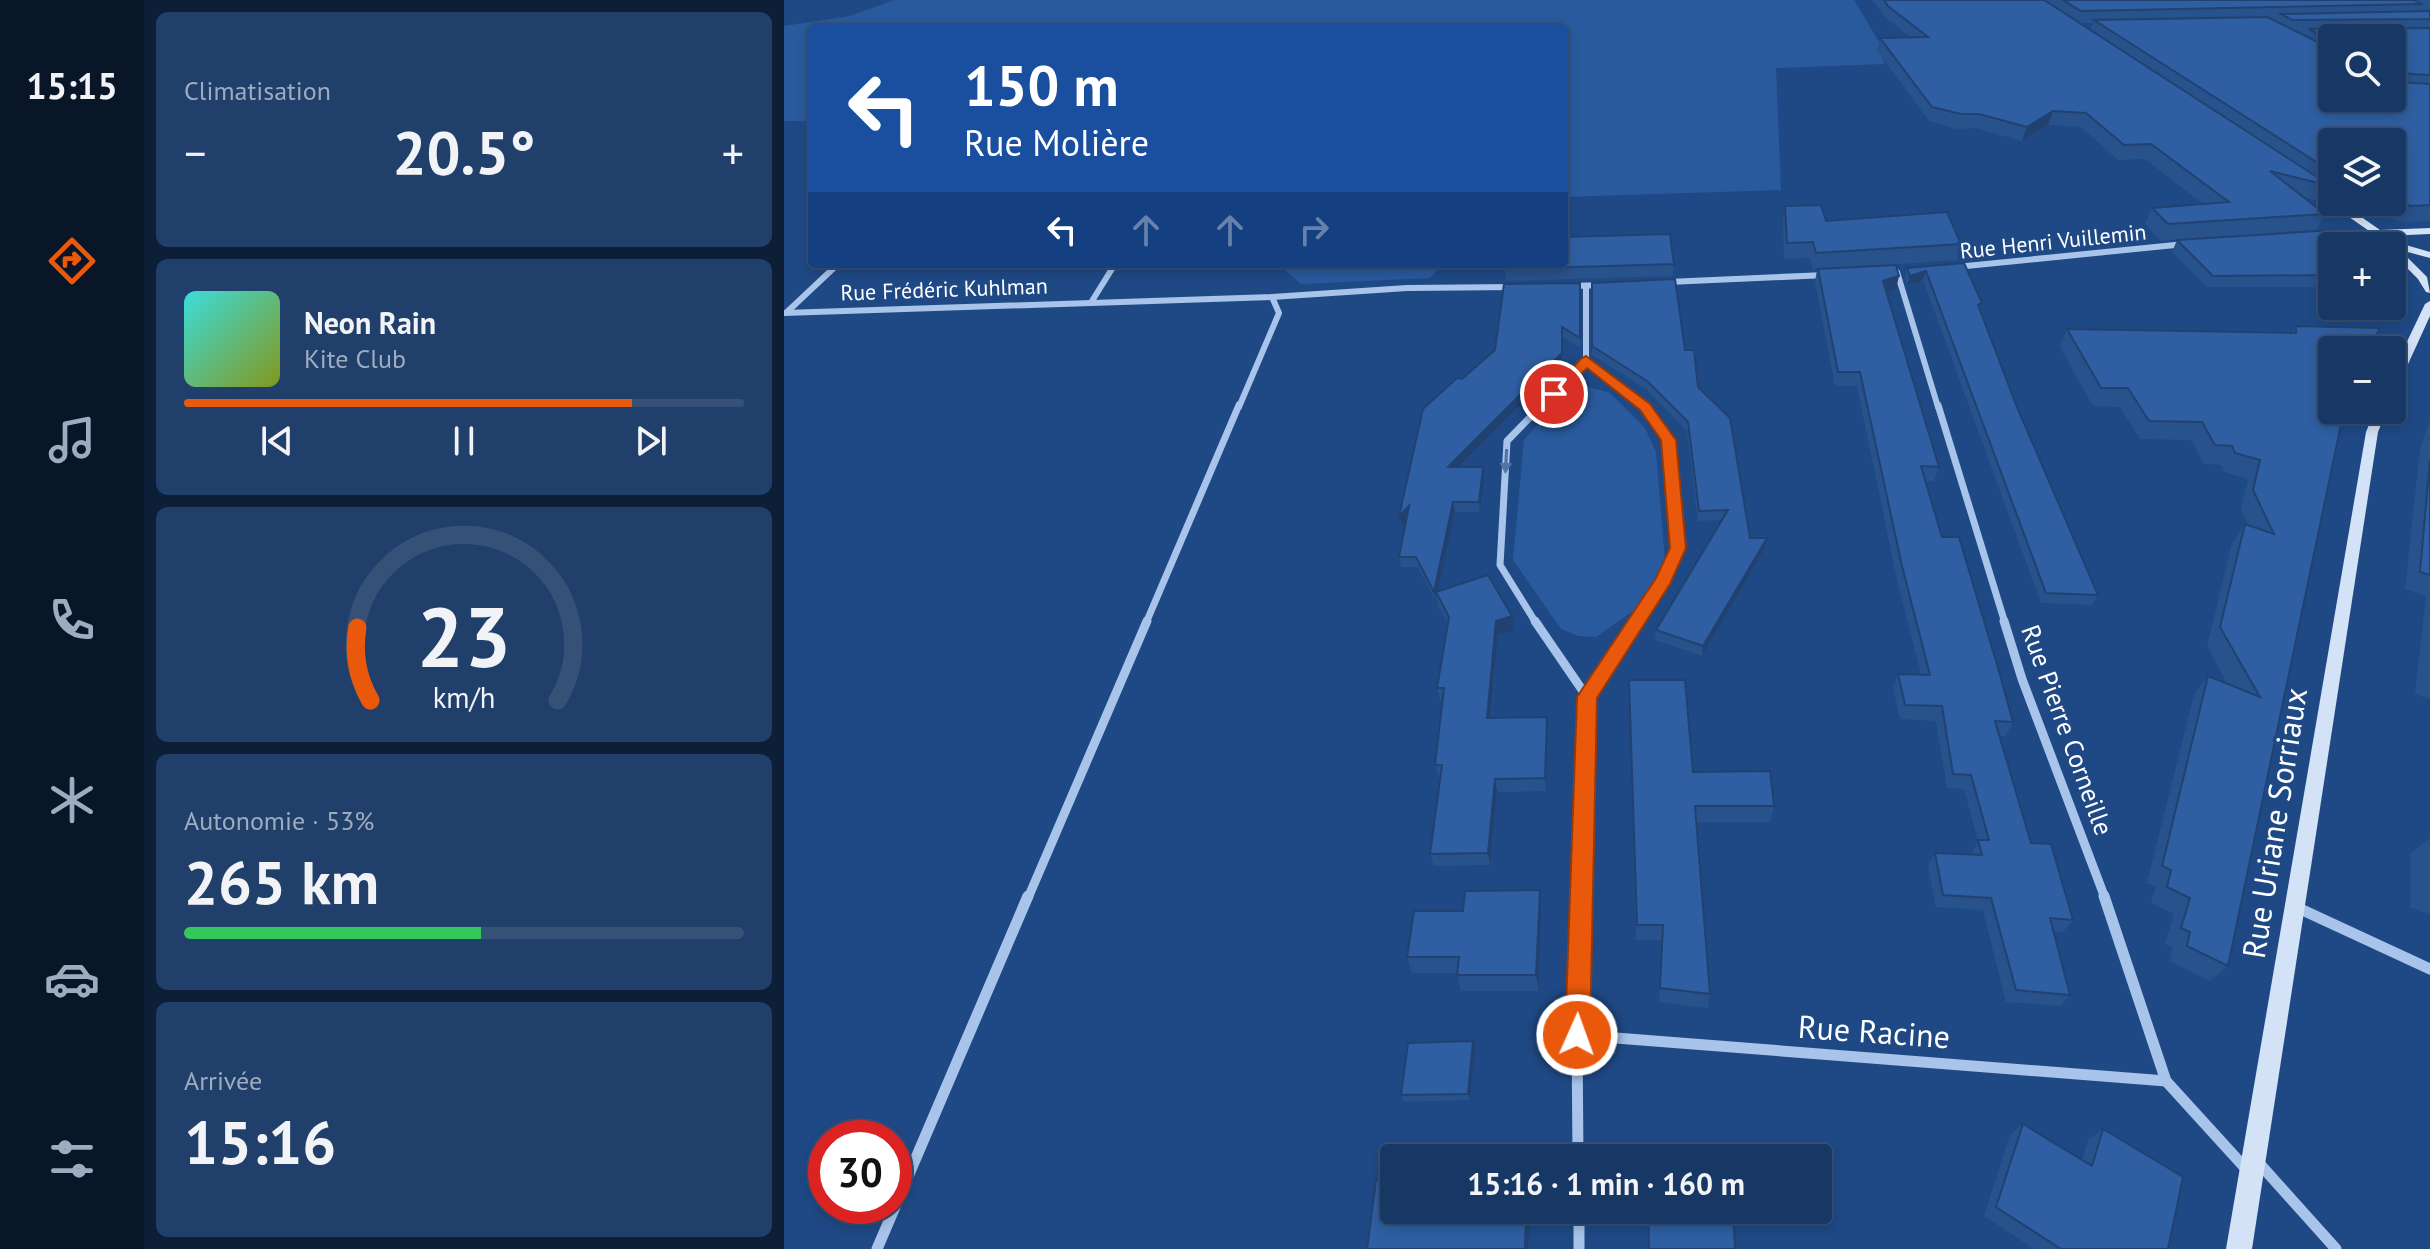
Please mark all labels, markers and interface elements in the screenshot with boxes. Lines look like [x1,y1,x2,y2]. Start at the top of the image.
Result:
map controls [2318,24,2406,424]
button: search [2318,24,2406,112]
text: 150 m [964,49,1119,121]
icon: left [832,56,936,160]
text: 15:15 [26,62,118,109]
text: Climatisation [184,74,331,107]
text: 20.5° [392,113,536,191]
text: Rue Molière [964,119,1149,166]
text: − [184,124,206,181]
text: + [722,124,744,181]
button: layers [2318,128,2406,216]
icon: left [1040,208,1084,252]
icon: ahead [1124,208,1168,252]
icon: ahead [1208,208,1252,252]
icon: right [1292,208,1336,252]
street label: Rue Henri Vuillemin [1958,217,2148,265]
button: + [2318,232,2406,320]
icon: directions [44,233,100,289]
street label: Rue Frédéric Kuhlman [840,271,1048,307]
text: Neon Rain [304,303,436,342]
button: − [2318,336,2406,424]
text: Kite Club [304,342,406,375]
pin [1520,360,1588,428]
icon: arrive [1532,372,1576,416]
icon: music [44,412,100,468]
icon: previous [255,419,299,463]
icon: pause [442,419,486,463]
icon: next [629,419,673,463]
one-way arrow [1499,449,1512,475]
text: 23 [417,581,511,689]
icon: phone [44,592,100,648]
street label: Rue Pierre Corneille [2014,620,2121,840]
text: km/h [433,679,495,716]
street label: Rue Uriane Sorriaux [2232,685,2316,961]
icon: climate [44,772,100,828]
text: Autonomie · 53% [184,804,374,837]
text: 265 km [184,843,379,921]
icon: car [44,951,100,1007]
position arrow [1535,993,1619,1077]
street label: Rue Racine [1797,1005,1951,1057]
text: Arrivée [184,1064,262,1097]
text: 15:16 [184,1103,336,1181]
speed limit sign: 30 [808,1120,912,1224]
icon: filters [44,1131,100,1187]
text: 15:16 · 1 min · 160 m [1467,1164,1745,1203]

